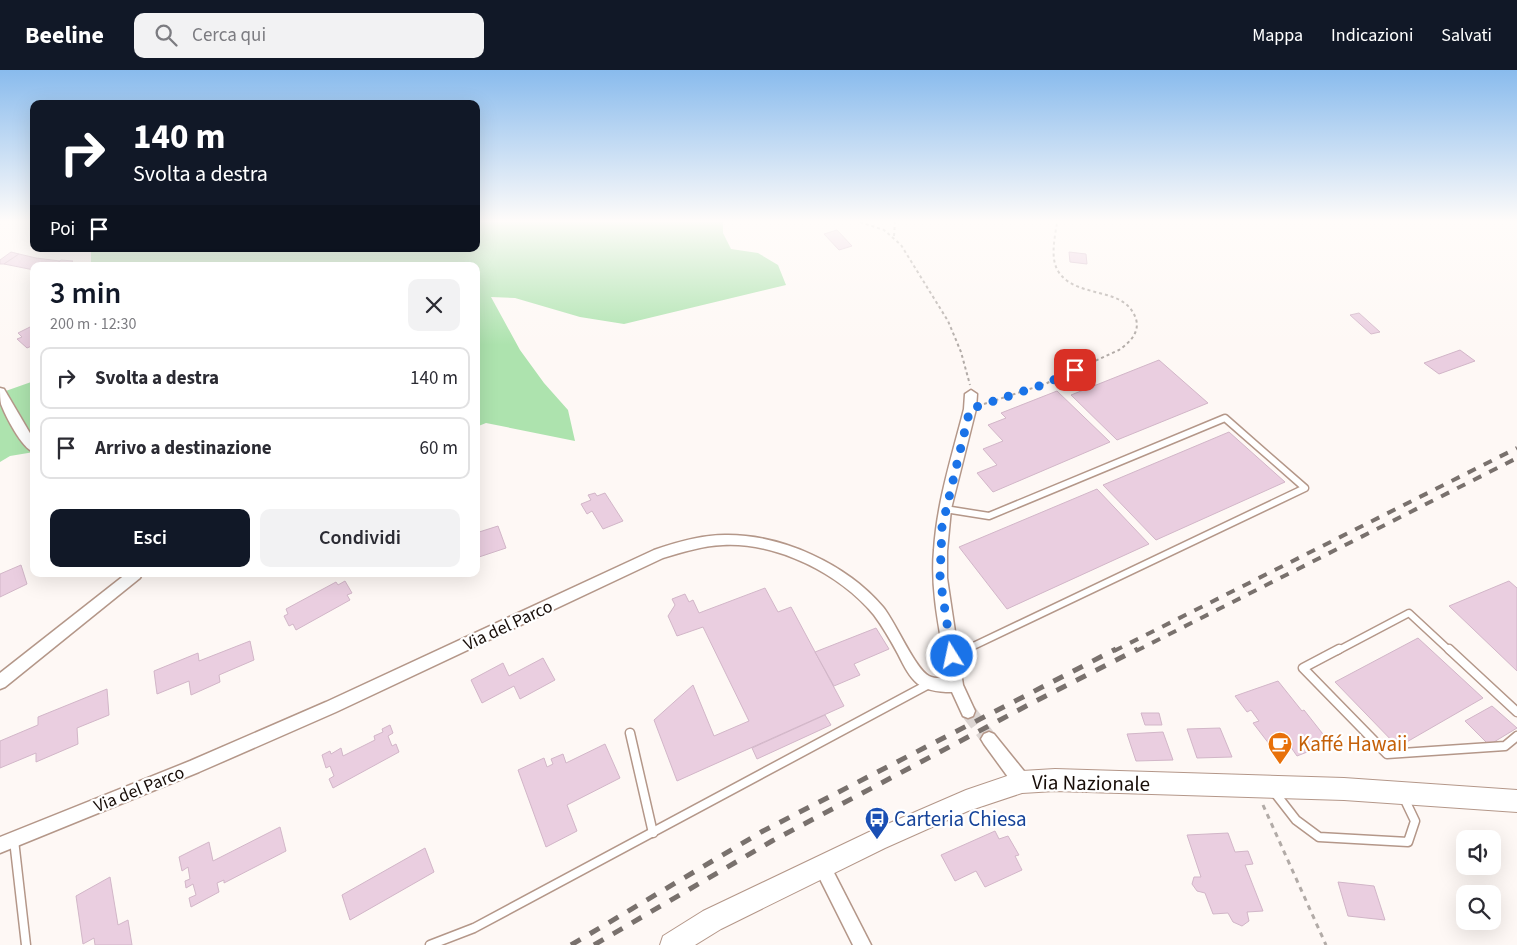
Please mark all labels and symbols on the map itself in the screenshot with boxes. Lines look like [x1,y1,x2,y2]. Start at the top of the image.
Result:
pin [1054,349,1096,391]
street label: Via del Parco [460,594,557,657]
position arrow [925,629,977,681]
place label: Kaffé Hawaii [1298,729,1407,759]
cafe icon: Kaffé Hawaii [1267,731,1293,765]
street label: Via del Parco [90,760,188,819]
street label: Via Nazionale [1032,767,1150,799]
place label: Carteria Chiesa [894,804,1027,834]
bus stop icon: Carteria Chiesa [864,806,890,840]

